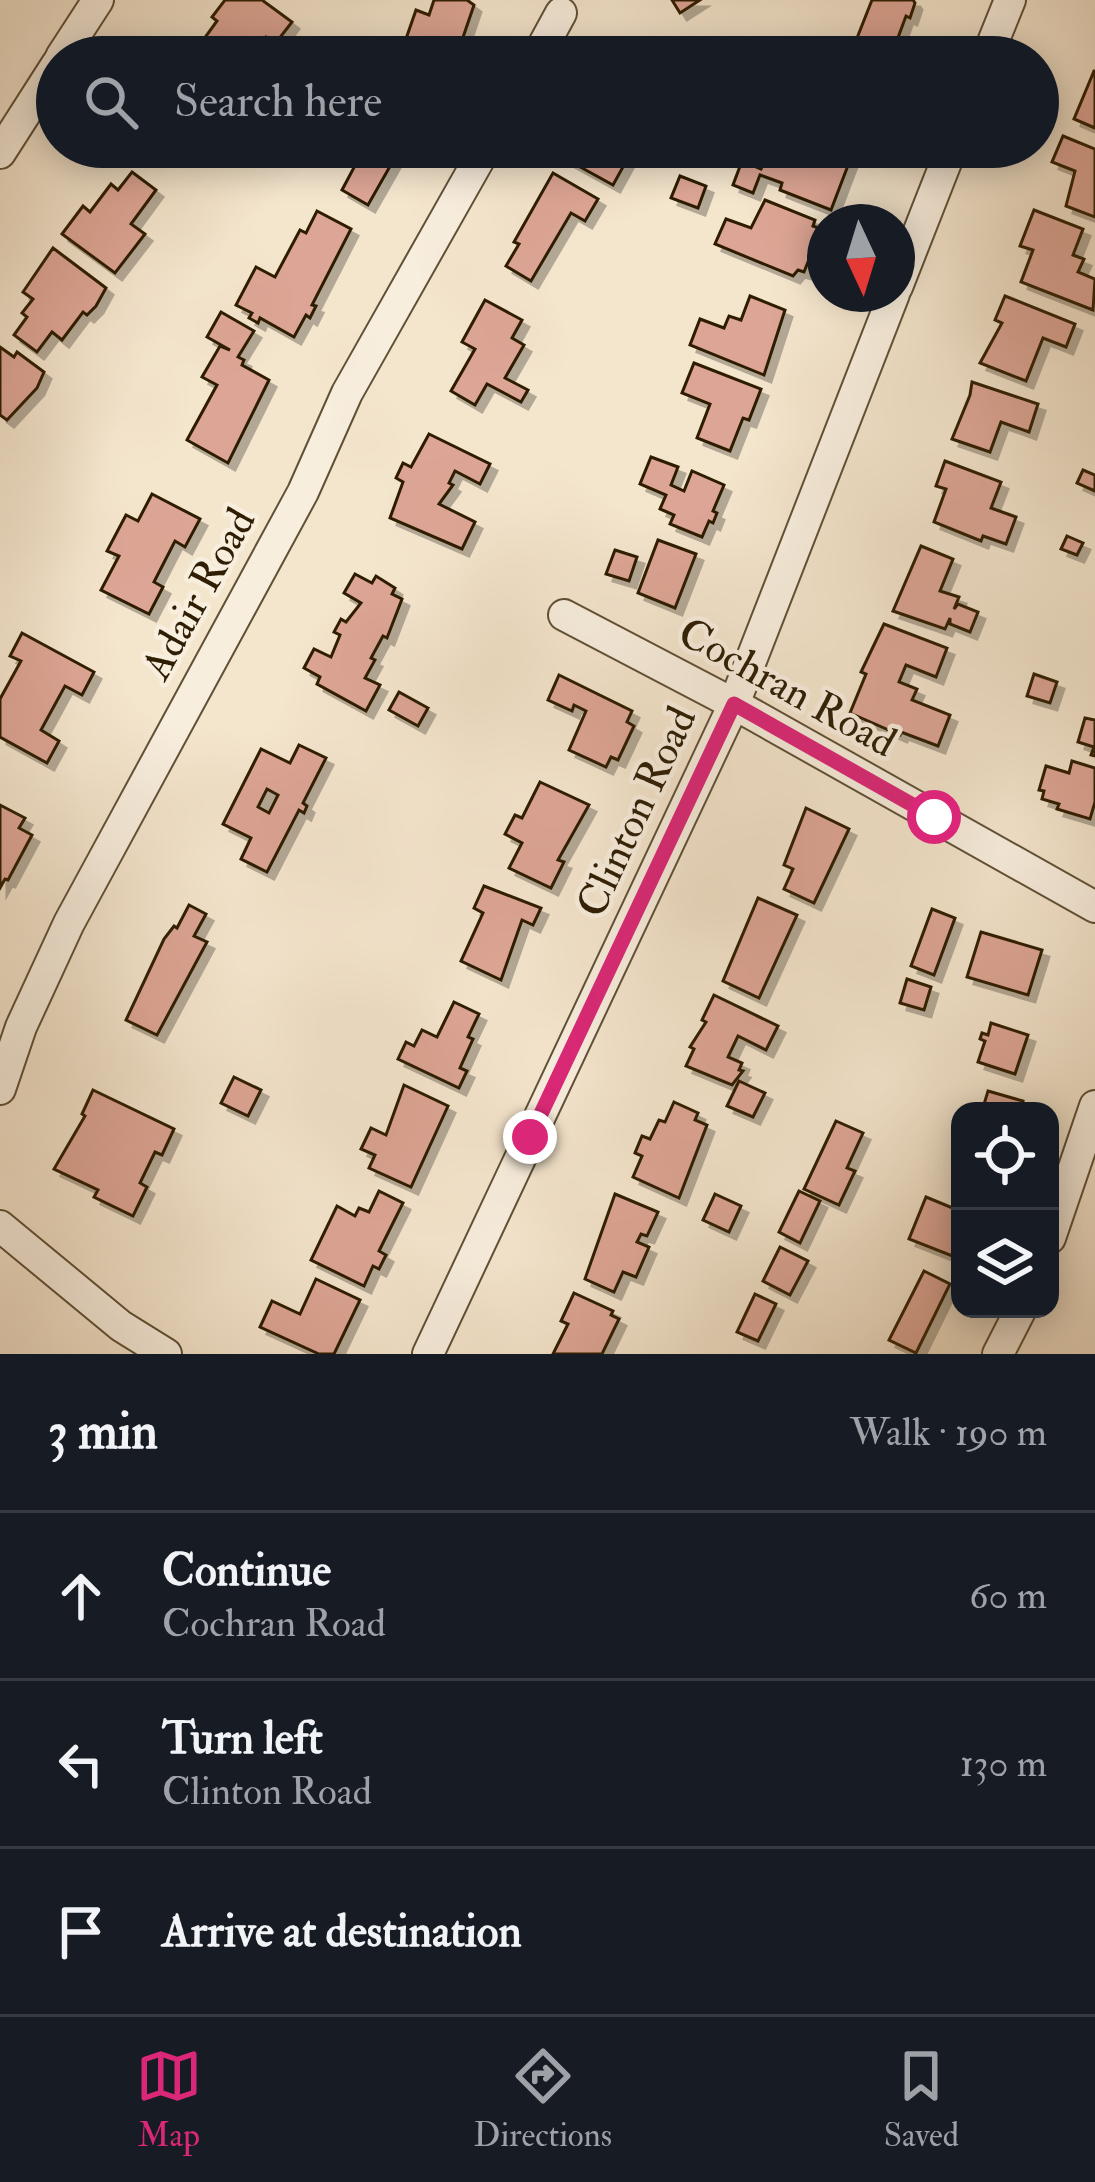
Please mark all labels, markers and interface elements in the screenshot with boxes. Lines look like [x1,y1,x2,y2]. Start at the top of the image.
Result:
search box [36,36,1059,168]
icon: search [78,69,144,135]
text: Search here [174,74,382,130]
north arrow [807,204,915,312]
street label: Adair Road [130,499,267,690]
street label: Cochran Road [669,607,905,769]
street label: Clinton Road [566,698,708,925]
route start [907,790,961,844]
map controls [951,1102,1059,1318]
button: locate [951,1102,1059,1210]
route end [503,1110,557,1164]
button: layers [951,1210,1059,1318]
text: 3 min [48,1400,158,1464]
text: Walk · 190 m [850,1408,1047,1457]
text: Continue [162,1543,331,1599]
icon: ahead [48,1563,114,1629]
text: 60 m [969,1571,1047,1620]
text: Cochran Road [162,1599,386,1648]
text: Turn left [162,1711,323,1767]
icon: left [48,1731,114,1797]
text: 130 m [960,1739,1047,1788]
text: Clinton Road [162,1767,372,1816]
icon: arrive [48,1899,114,1965]
text: Arrive at destination [162,1904,522,1960]
tab: Map [136,2043,202,2156]
tab: Directions [474,2043,612,2156]
tab: Saved [884,2043,959,2156]

